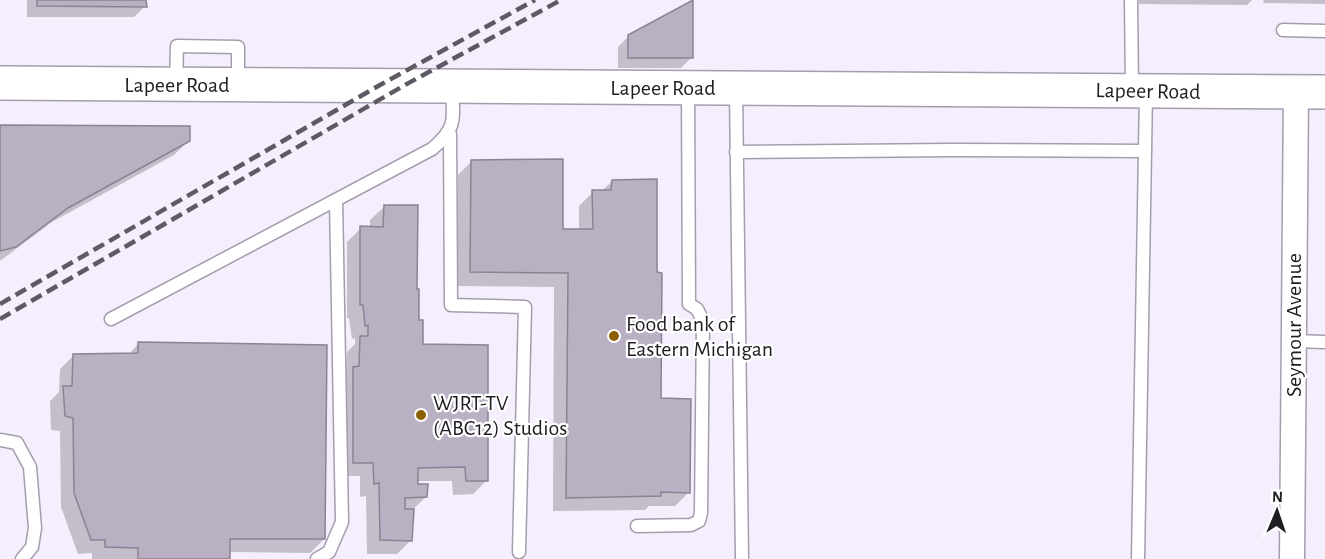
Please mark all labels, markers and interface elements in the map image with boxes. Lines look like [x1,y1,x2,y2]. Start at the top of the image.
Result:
street label: Lapeer Road [124,74,230,96]
street label: Lapeer Road [610,77,716,99]
street label: Lapeer Road [1095,79,1201,103]
street label: Seymour Avenue [1283,253,1305,397]
place label: Food bank of Eastern Michigan [626,313,773,360]
marker: Food bank of Eastern Michigan [607,329,621,343]
place label: WJRT-TV (ABC12) Studios [433,392,568,439]
marker: WJRT-TV (ABC12) Studios [414,408,428,422]
north arrow [1247,481,1307,541]
text: N [1272,489,1283,505]

